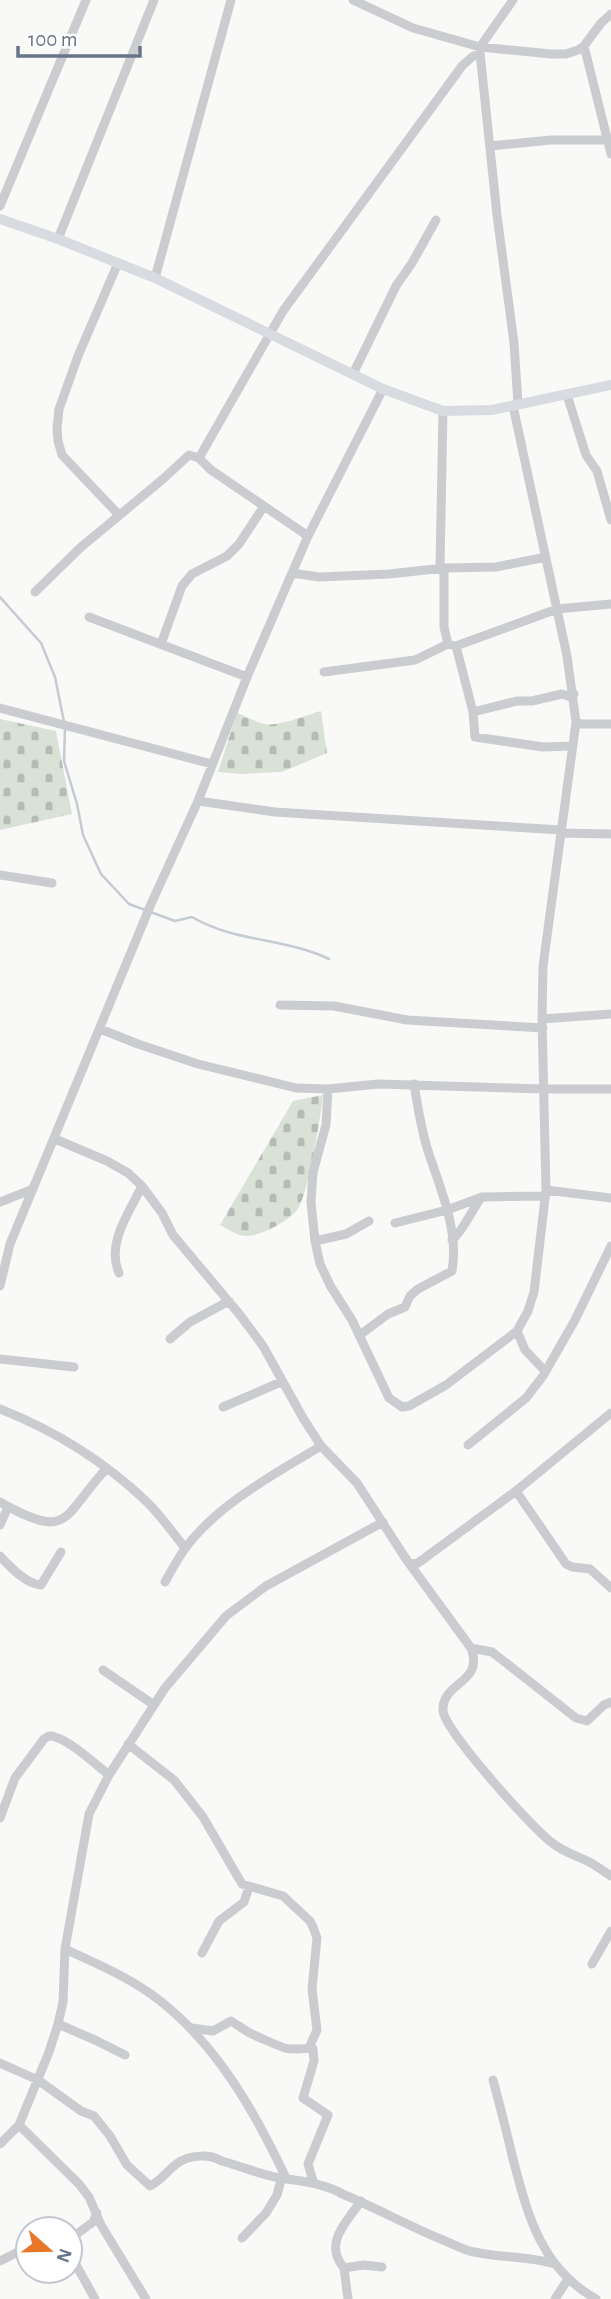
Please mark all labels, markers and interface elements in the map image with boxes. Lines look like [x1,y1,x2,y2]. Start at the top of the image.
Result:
scale bar [18,14,140,58]
text: 100 m [28,29,78,50]
north arrow [14,2215,84,2285]
text: N [52,2246,75,2265]

